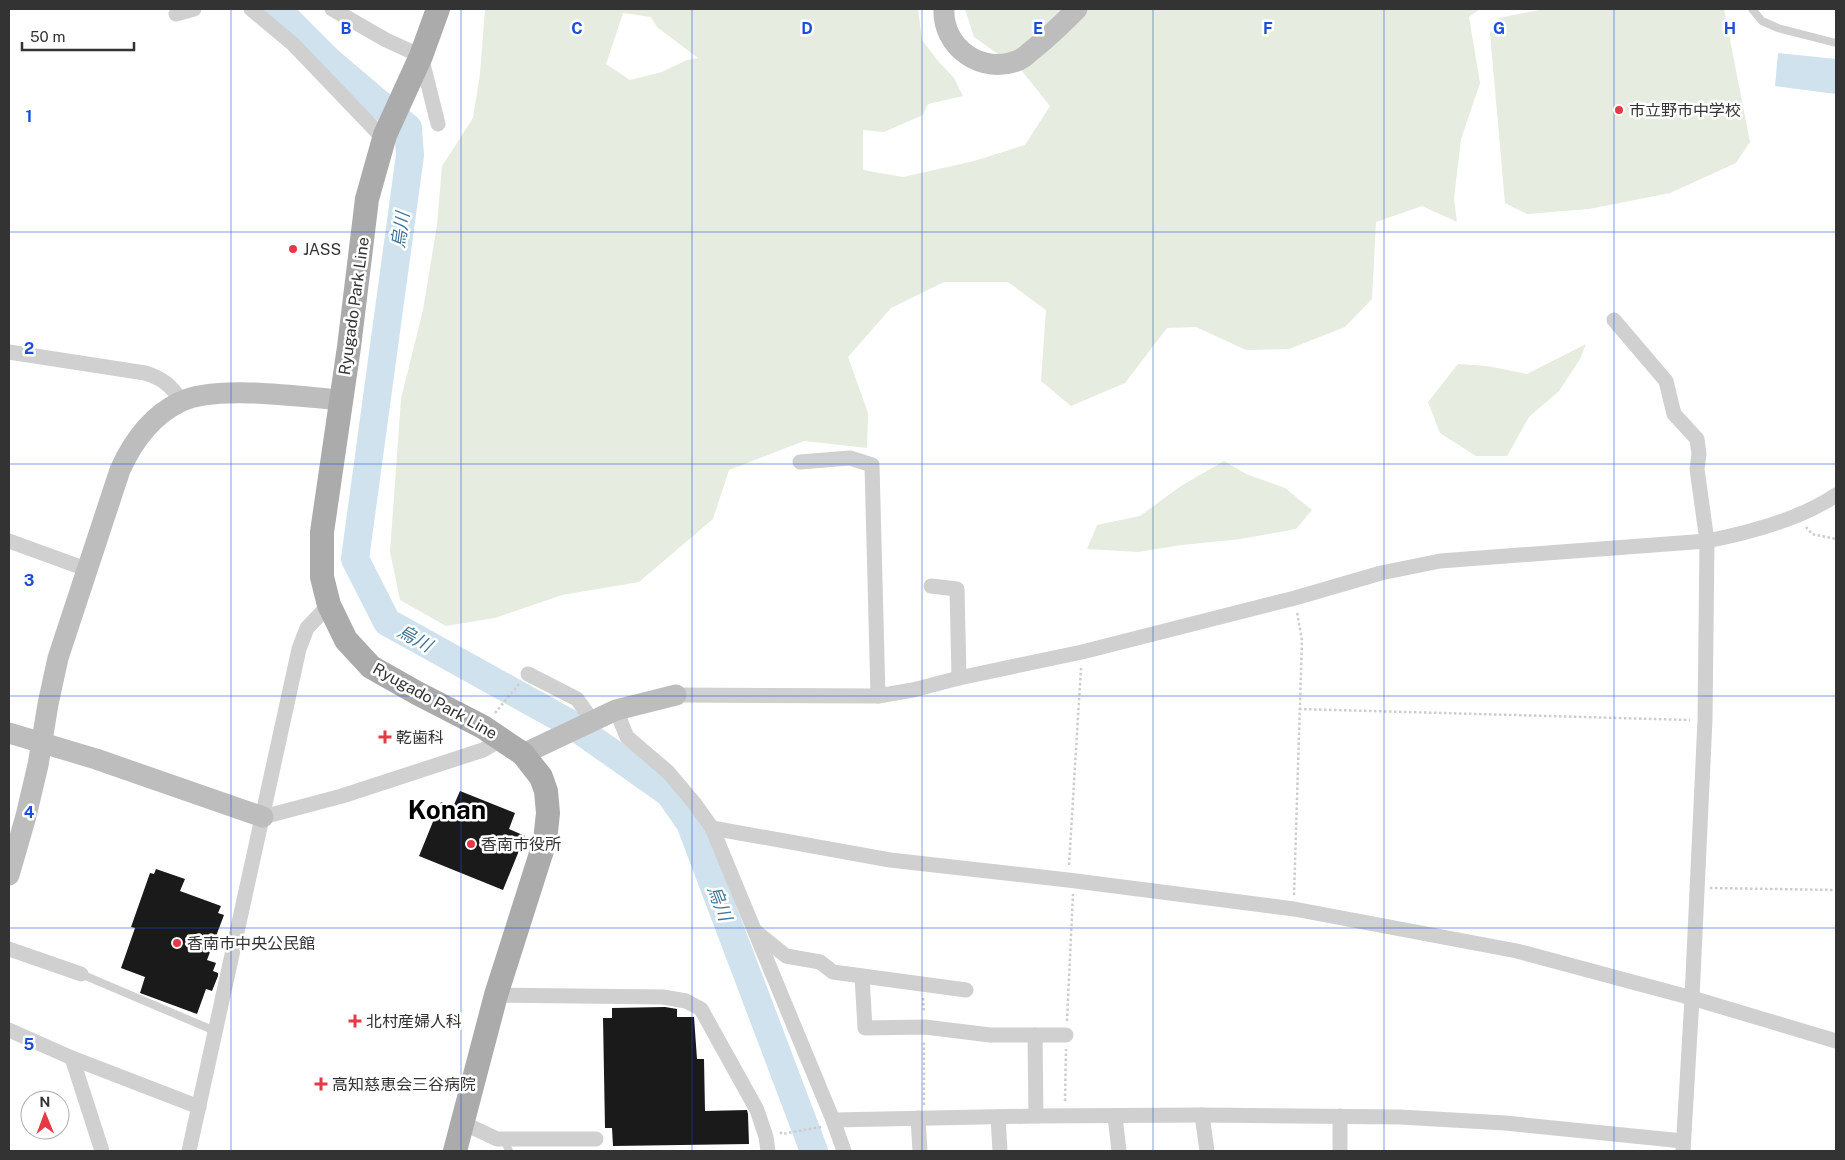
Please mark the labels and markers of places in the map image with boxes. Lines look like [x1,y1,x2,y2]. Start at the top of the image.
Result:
place label: 市立野市中学校 [1629,101,1741,120]
marker: 市立野市中学校 [1613,104,1625,116]
place label: JASS [303,240,341,259]
marker: JASS [287,243,299,255]
place label: 乾歯科 [396,728,444,747]
marker: 乾歯科 [378,730,392,744]
place label: 香南市役所 [481,835,561,854]
marker: 香南市役所 [465,838,477,850]
place label: 香南市中央公民館 [187,934,315,953]
marker: 香南市中央公民館 [171,937,183,949]
place label: 北村産婦人科 [366,1012,462,1031]
marker: 北村産婦人科 [348,1014,362,1028]
place label: 高知慈恵会三谷病院 [332,1075,476,1094]
marker: 高知慈恵会三谷病院 [314,1077,328,1091]

